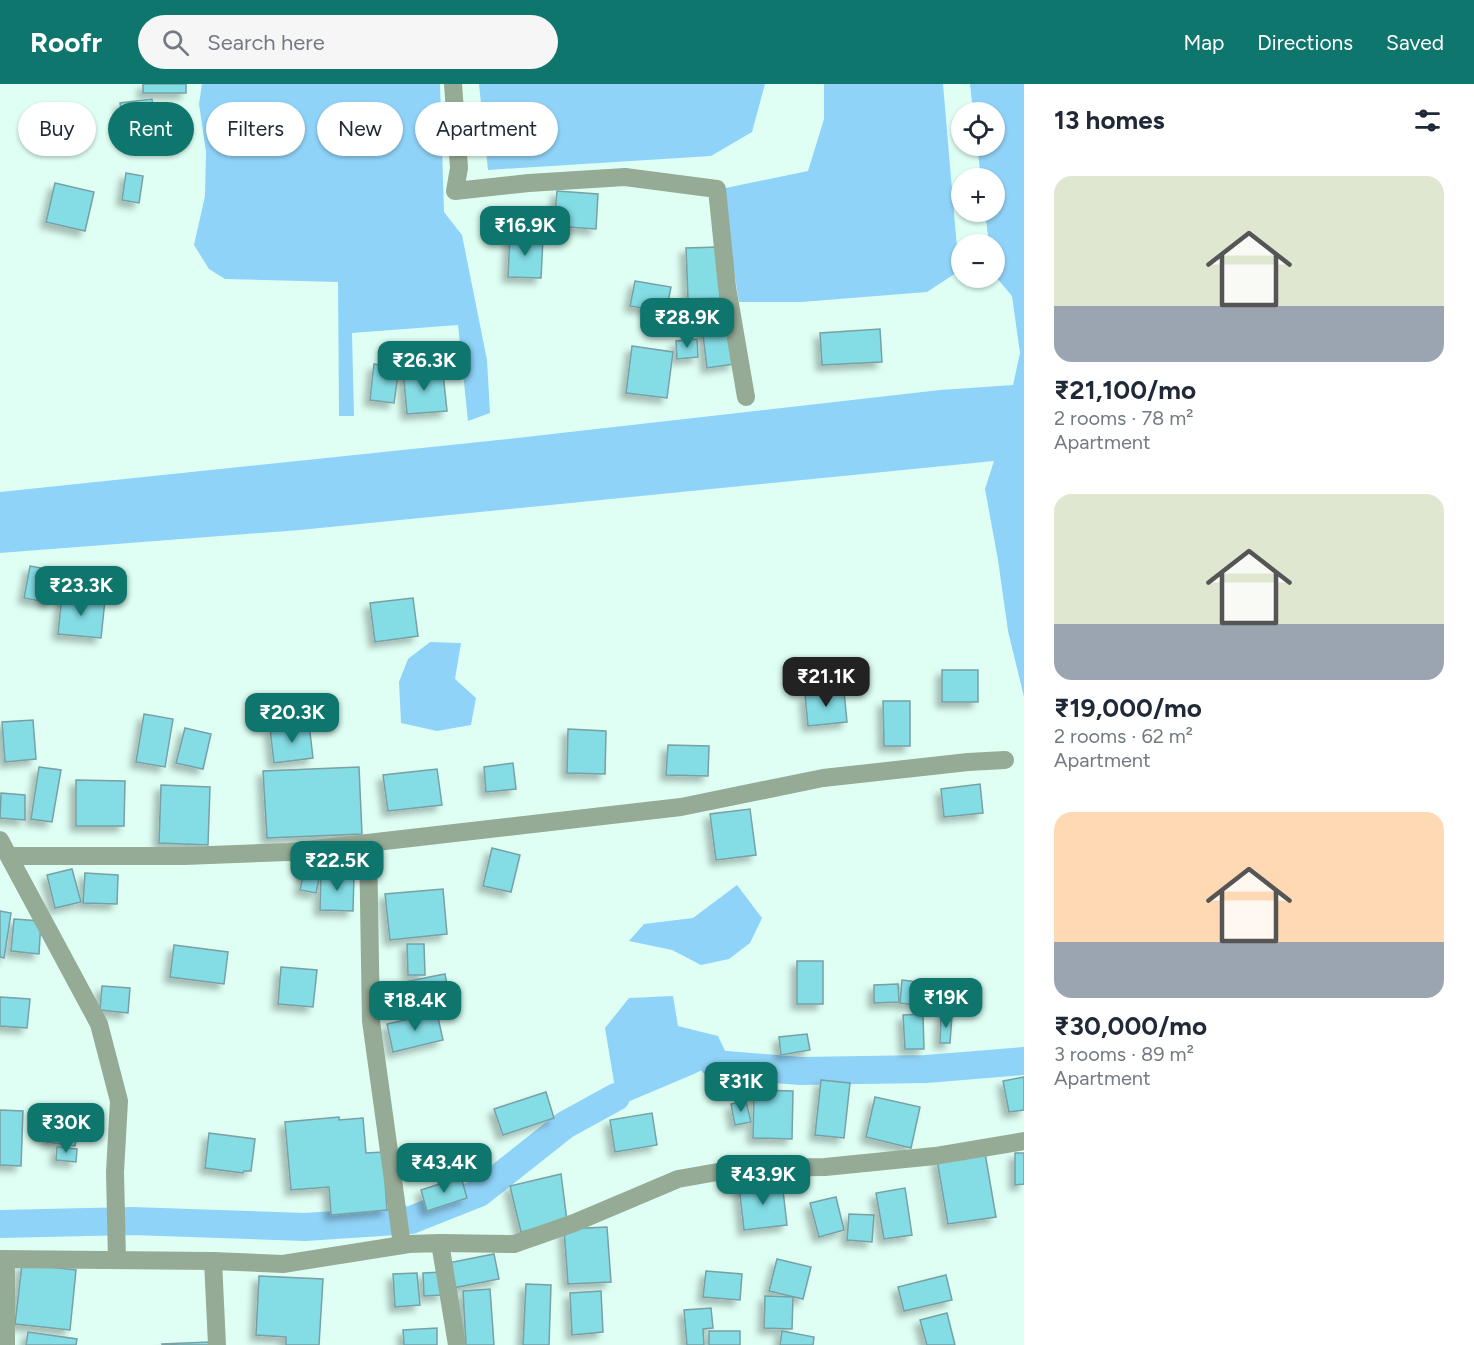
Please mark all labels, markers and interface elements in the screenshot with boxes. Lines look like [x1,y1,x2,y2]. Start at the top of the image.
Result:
search box [138,15,558,69]
text: Roofr [30,25,102,59]
icon: search [159,26,192,59]
text: Search here [207,29,325,56]
text: Map [1183,30,1224,55]
text: Directions [1257,30,1353,55]
text: Saved [1386,30,1444,55]
chip: Buy [18,102,96,156]
chip: Rent [108,102,194,156]
chip: Filters [206,102,305,156]
chip: New [317,102,403,156]
chip: Apartment [415,102,558,156]
map controls [951,102,1005,288]
button: locate [951,102,1005,156]
text: 13 homes [1054,104,1165,136]
icon: filters [1411,104,1444,137]
button: + [951,168,1005,222]
pin: ₹16.9K [476,206,574,257]
text: ₹16.9K [494,213,556,237]
icon: home [1195,215,1303,323]
button: − [951,234,1005,288]
pin: ₹28.9K [638,298,736,349]
text: ₹28.9K [654,305,720,329]
pin: ₹26.3K [375,341,473,392]
text: ₹26.3K [392,348,456,372]
text: ₹21,100/mo [1054,374,1196,406]
text: 2 rooms · 78 m² [1054,406,1194,430]
text: Apartment [1054,430,1151,454]
icon: home [1195,533,1303,641]
pin: ₹23.3K [32,566,130,617]
text: ₹23.3K [49,573,113,597]
pin: ₹21.1K [777,657,875,708]
text: ₹21.1K [797,664,855,688]
text: ₹19,000/mo [1054,692,1202,724]
pin: ₹20.3K [243,693,341,744]
text: ₹20.3K [259,700,325,724]
text: 2 rooms · 62 m² [1054,724,1193,748]
text: Apartment [1054,748,1151,772]
pin: ₹22.5K [288,841,386,892]
text: ₹22.5K [304,848,370,872]
icon: home [1195,851,1303,959]
pin: ₹19K [910,978,982,1029]
pin: ₹18.4K [366,981,464,1032]
text: ₹19K [923,985,969,1009]
text: ₹18.4K [383,988,447,1012]
text: ₹30,000/mo [1054,1010,1207,1042]
text: 3 rooms · 89 m² [1054,1042,1194,1066]
pin: ₹31K [705,1062,777,1113]
text: Apartment [1054,1066,1151,1090]
text: ₹31K [719,1069,763,1093]
pin: ₹30K [30,1103,102,1154]
text: ₹30K [41,1110,91,1134]
pin: ₹43.4K [395,1143,493,1194]
text: ₹43.4K [411,1150,477,1174]
pin: ₹43.9K [714,1155,812,1206]
text: ₹43.9K [730,1162,796,1186]

